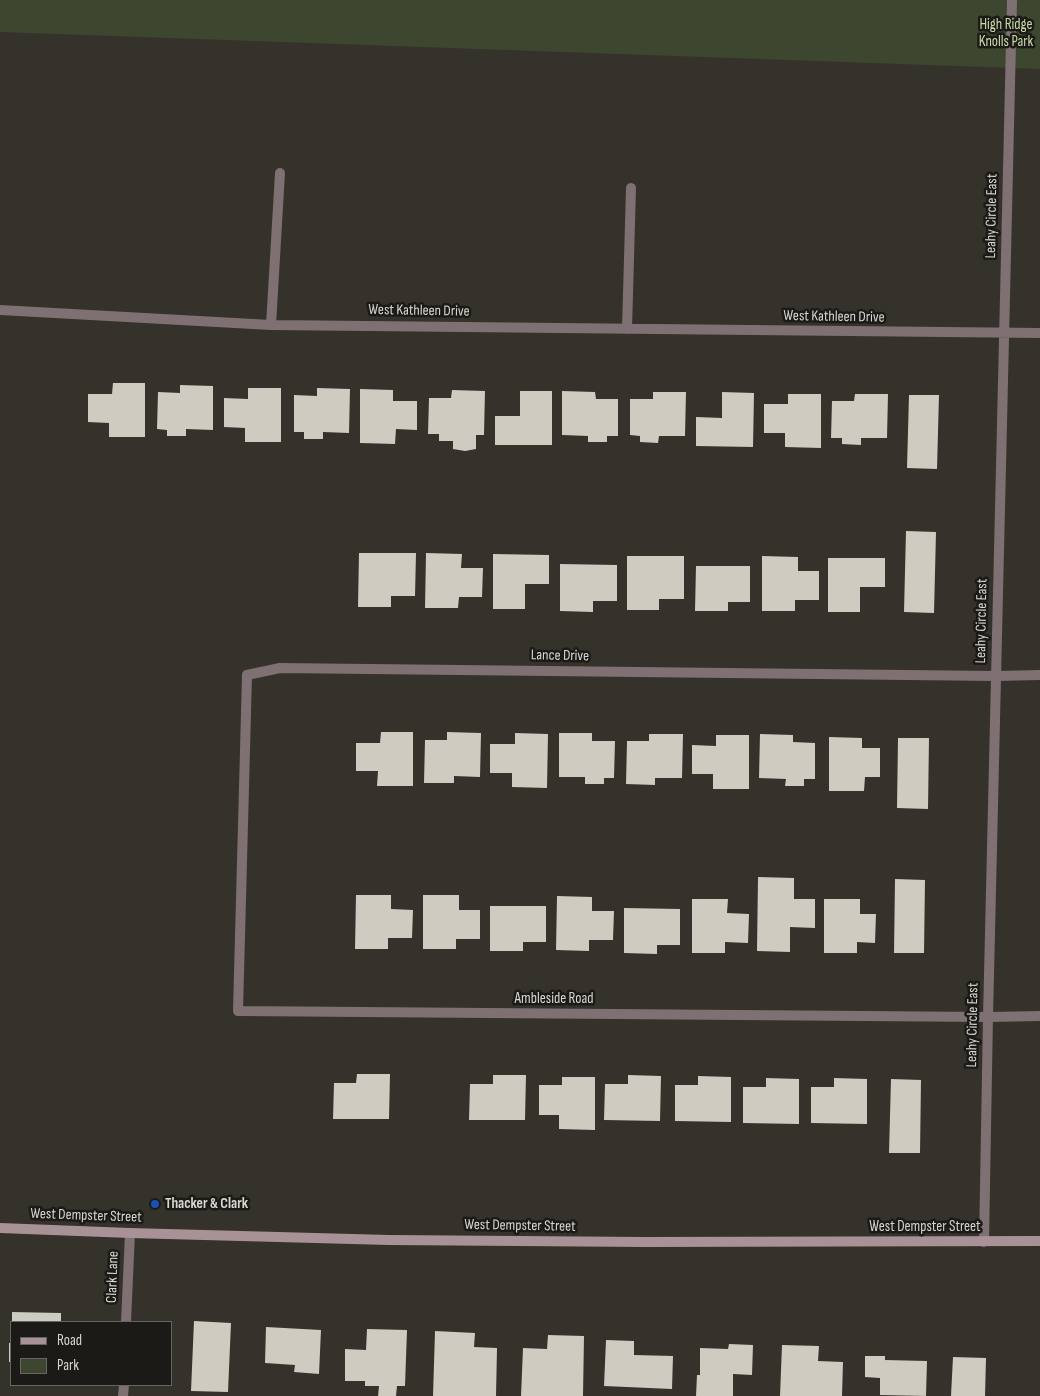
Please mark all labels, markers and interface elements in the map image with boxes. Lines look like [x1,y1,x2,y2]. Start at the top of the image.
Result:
park label: High Ridge Knolls Park [979,16,1033,51]
street label: Leahy Circle East [982,173,1002,259]
street label: West Kathleen Drive [368,301,470,321]
street label: West Kathleen Drive [783,307,885,327]
street label: Leahy Circle East [972,578,992,664]
street label: Lance Drive [531,646,589,666]
street label: Leahy Circle East [963,982,983,1068]
street label: Ambleside Road [514,990,594,1008]
place label: Thacker & Clark [165,1195,248,1213]
marker: Thacker & Clark [149,1198,161,1210]
street label: West Dempster Street [30,1205,142,1227]
street label: West Dempster Street [464,1216,576,1236]
street label: West Dempster Street [869,1218,981,1236]
street label: Clark Lane [103,1251,123,1303]
legend [10,1321,172,1386]
text: Road [57,1331,82,1350]
text: Park [57,1356,79,1375]

